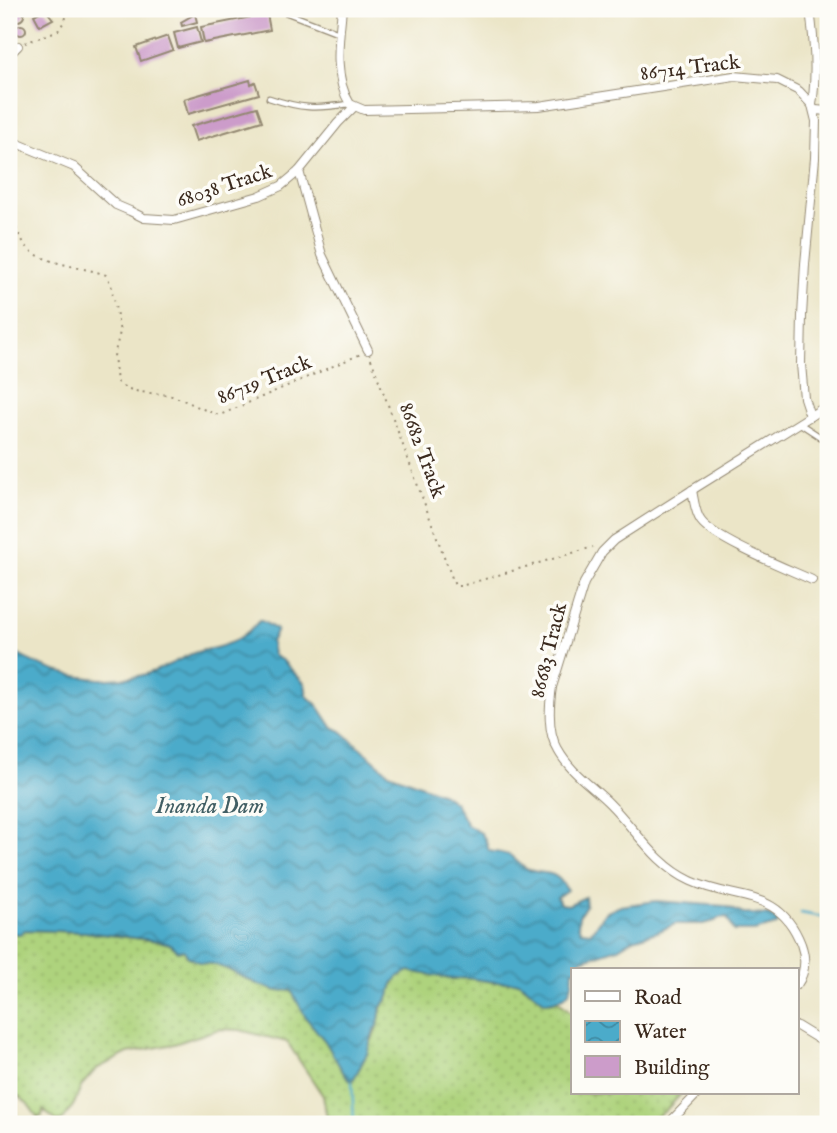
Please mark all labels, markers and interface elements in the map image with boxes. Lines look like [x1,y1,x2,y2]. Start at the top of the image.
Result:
street label: 86714 Track [639,49,742,88]
street label: 68038 Track [173,158,276,215]
street label: 86719 Track [214,349,316,411]
street label: 86682 Track [392,399,452,503]
street label: 86683 Track [525,599,575,701]
water label: Inanda Dam [155,792,264,821]
legend [571,968,798,1094]
text: Road [634,985,682,1012]
text: Water [634,1019,687,1046]
text: Building [634,1055,710,1082]

